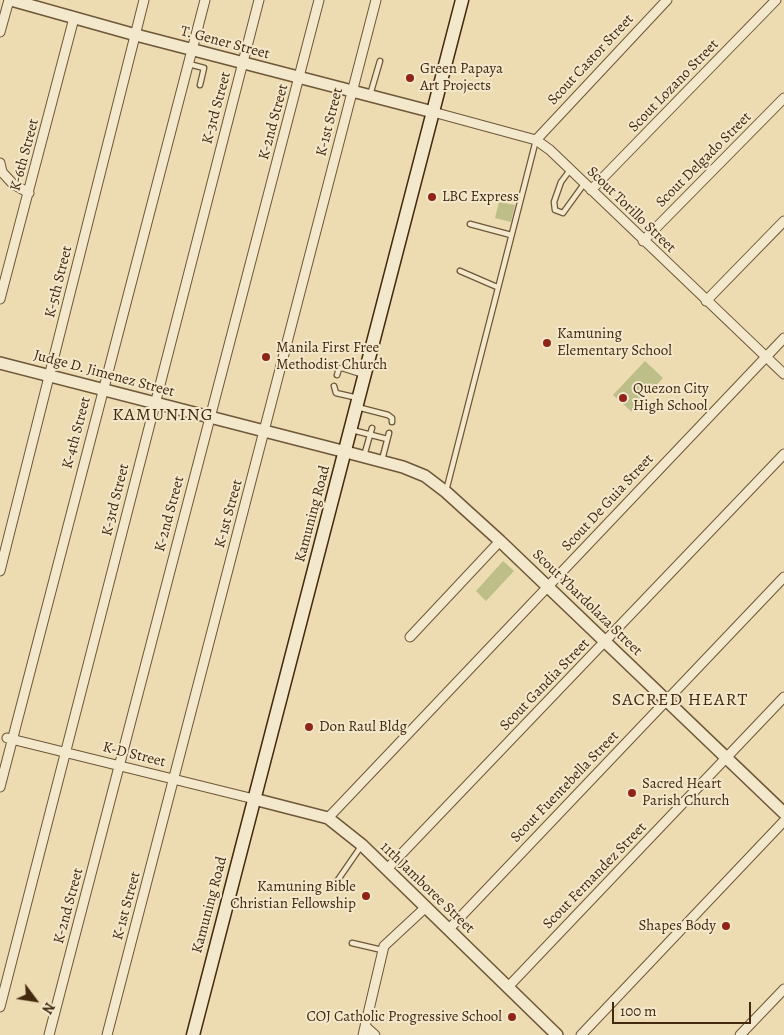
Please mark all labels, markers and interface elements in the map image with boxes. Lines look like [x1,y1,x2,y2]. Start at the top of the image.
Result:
street label: Scout Castor Street [544,11,638,109]
street label: T. Gener Street [178,22,272,64]
street label: Scout Lozano Street [625,36,723,136]
place label: Green Papaya Art Projects [420,60,503,95]
street label: K-3rd Street [199,70,235,146]
marker: Green Papaya Art Projects [404,72,416,84]
street label: K-2nd Street [255,82,293,162]
street label: K-1st Street [313,86,347,158]
street label: Scout Delgado Street [652,108,756,212]
street label: K-6th Street [7,117,43,193]
street label: Scout Torillo Street [583,163,679,257]
place label: LBC Express [442,188,519,206]
marker: LBC Express [426,191,438,203]
street label: K-5th Street [41,244,77,320]
place label: Kamuning Elementary School [557,325,672,360]
marker: Kamuning Elementary School [541,337,553,349]
place label: Manila First Free Methodist Church [276,339,387,374]
street label: Judge D. Jimenez Street [32,347,176,401]
marker: Manila First Free Methodist Church [260,351,272,363]
place label: Quezon City High School [633,380,709,415]
marker: Quezon City High School [617,392,629,404]
street label: K-4th Street [59,395,95,471]
district label: KAMUNING [111,405,215,427]
street label: Scout De Guia Street [558,451,658,555]
street label: K-3rd Street [98,462,134,538]
street label: Kamuning Road [291,464,335,564]
street label: K-2nd Street [151,474,189,554]
street label: K-1st Street [211,478,247,550]
street label: Scout Ybardolaza Street [528,546,646,660]
street label: Scout Gandia Street [496,635,594,735]
district label: SACRED HEART [610,690,750,712]
place label: Don Raul Bldg [319,718,407,736]
marker: Don Raul Bldg [303,721,315,733]
street label: Scout Fuentebella Street [507,727,623,847]
street label: K-D Street [101,739,167,771]
place label: Sacred Heart Parish Church [642,775,729,810]
marker: Sacred Heart Parish Church [626,787,638,799]
street label: Scout Fernandez Street [539,819,651,933]
street label: 11th Jamboree Street [376,838,478,938]
street label: Kamuning Road [188,855,232,955]
street label: K-2nd Street [50,866,88,946]
street label: K-1st Street [109,870,145,942]
place label: Kamuning Bible Christian Fellowship [230,878,356,913]
marker: Kamuning Bible Christian Fellowship [360,890,372,902]
place label: Shapes Body [639,917,716,935]
marker: Shapes Body [720,920,732,932]
north arrow [10,975,60,1025]
scale bar [614,992,753,1024]
text: N [38,999,59,1017]
text: 100 m [620,1001,657,1021]
place label: COJ Catholic Progressive School [306,1008,502,1026]
marker: COJ Catholic Progressive School [506,1011,518,1023]

